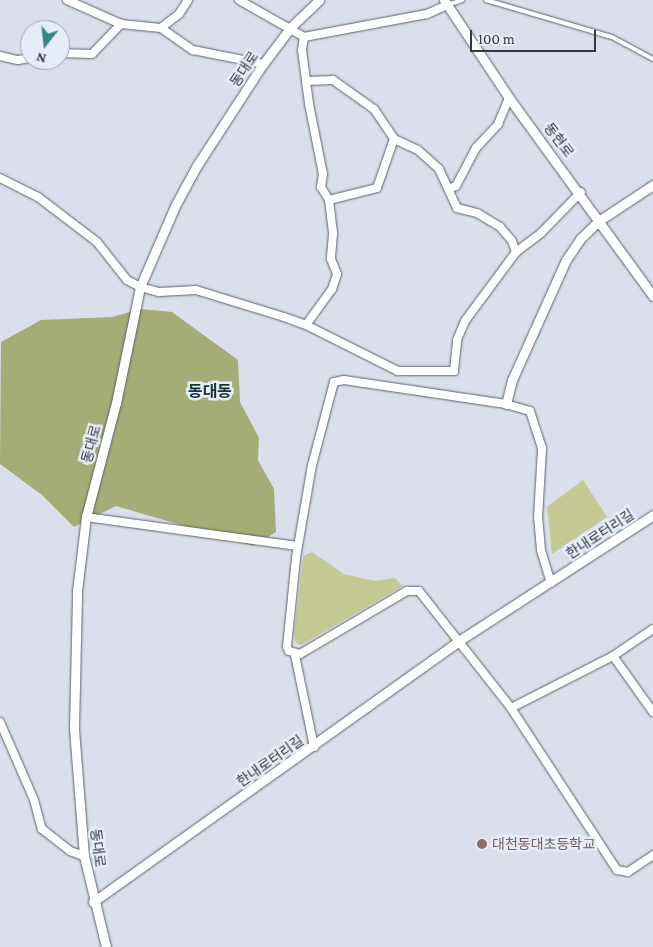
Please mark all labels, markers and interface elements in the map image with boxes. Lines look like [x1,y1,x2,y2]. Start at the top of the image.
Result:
north arrow [20,20,70,70]
scale bar [473,20,599,52]
text: 100 m [478,31,515,47]
street label: 동대로 [226,48,262,90]
text: N [34,49,48,67]
street label: 동현로 [541,120,577,160]
district label: 동대동 [188,382,232,402]
street label: 동대로 [78,423,104,465]
street label: 한내로터리길 [563,506,637,562]
street label: 한내로터리길 [234,732,306,790]
street label: 동대로 [87,828,109,868]
place label: 대천동대초등학교 [492,836,595,852]
marker: 대천동대초등학교 [476,838,488,850]

